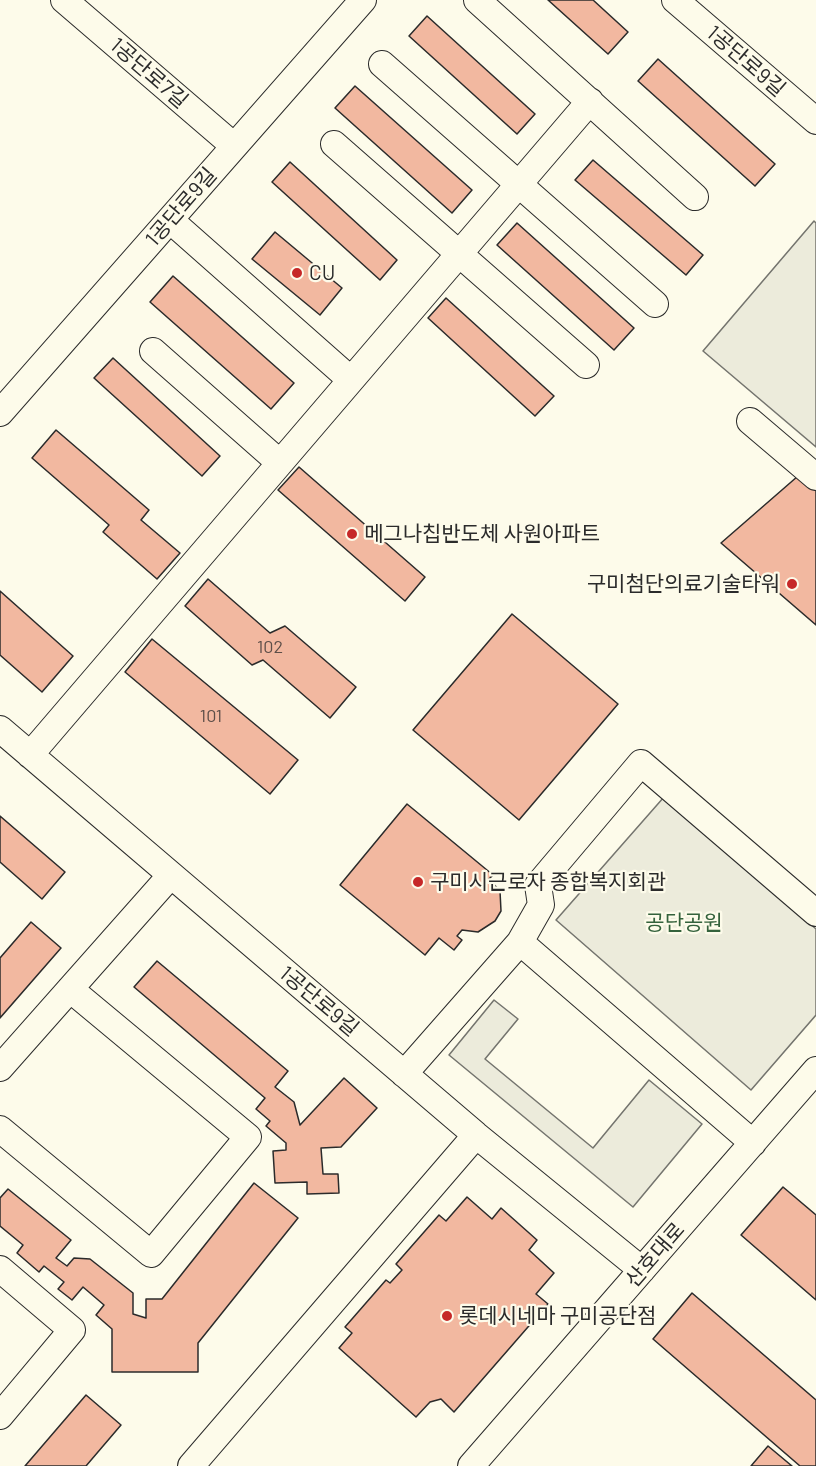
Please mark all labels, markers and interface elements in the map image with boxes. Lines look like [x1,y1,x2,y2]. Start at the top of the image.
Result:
street label: 1공단로9길 [702,20,790,102]
street label: 1공단로7길 [105,32,193,114]
street label: 1공단로9길 [140,163,222,251]
place label: CU [309,260,335,286]
marker: CU [290,266,304,280]
place label: 메그나칩반도체 사원아파트 [364,521,600,547]
marker: 메그나칩반도체 사원아파트 [345,527,359,541]
place label: 구미첨단의료기술타워 [587,571,780,597]
marker: 구미첨단의료기술타워 [785,577,799,591]
house number: 102 [257,636,283,658]
house number: 101 [200,705,222,727]
place label: 구미시근로자 종합복지회관 [430,869,666,895]
marker: 구미시근로자 종합복지회관 [411,875,425,889]
park label: 공단공원 [645,910,723,936]
street label: 1공단로9길 [274,961,364,1041]
street label: 산호대로 [620,1218,690,1292]
place label: 롯데시네마 구미공단점 [459,1303,656,1329]
marker: 롯데시네마 구미공단점 [440,1309,454,1323]

